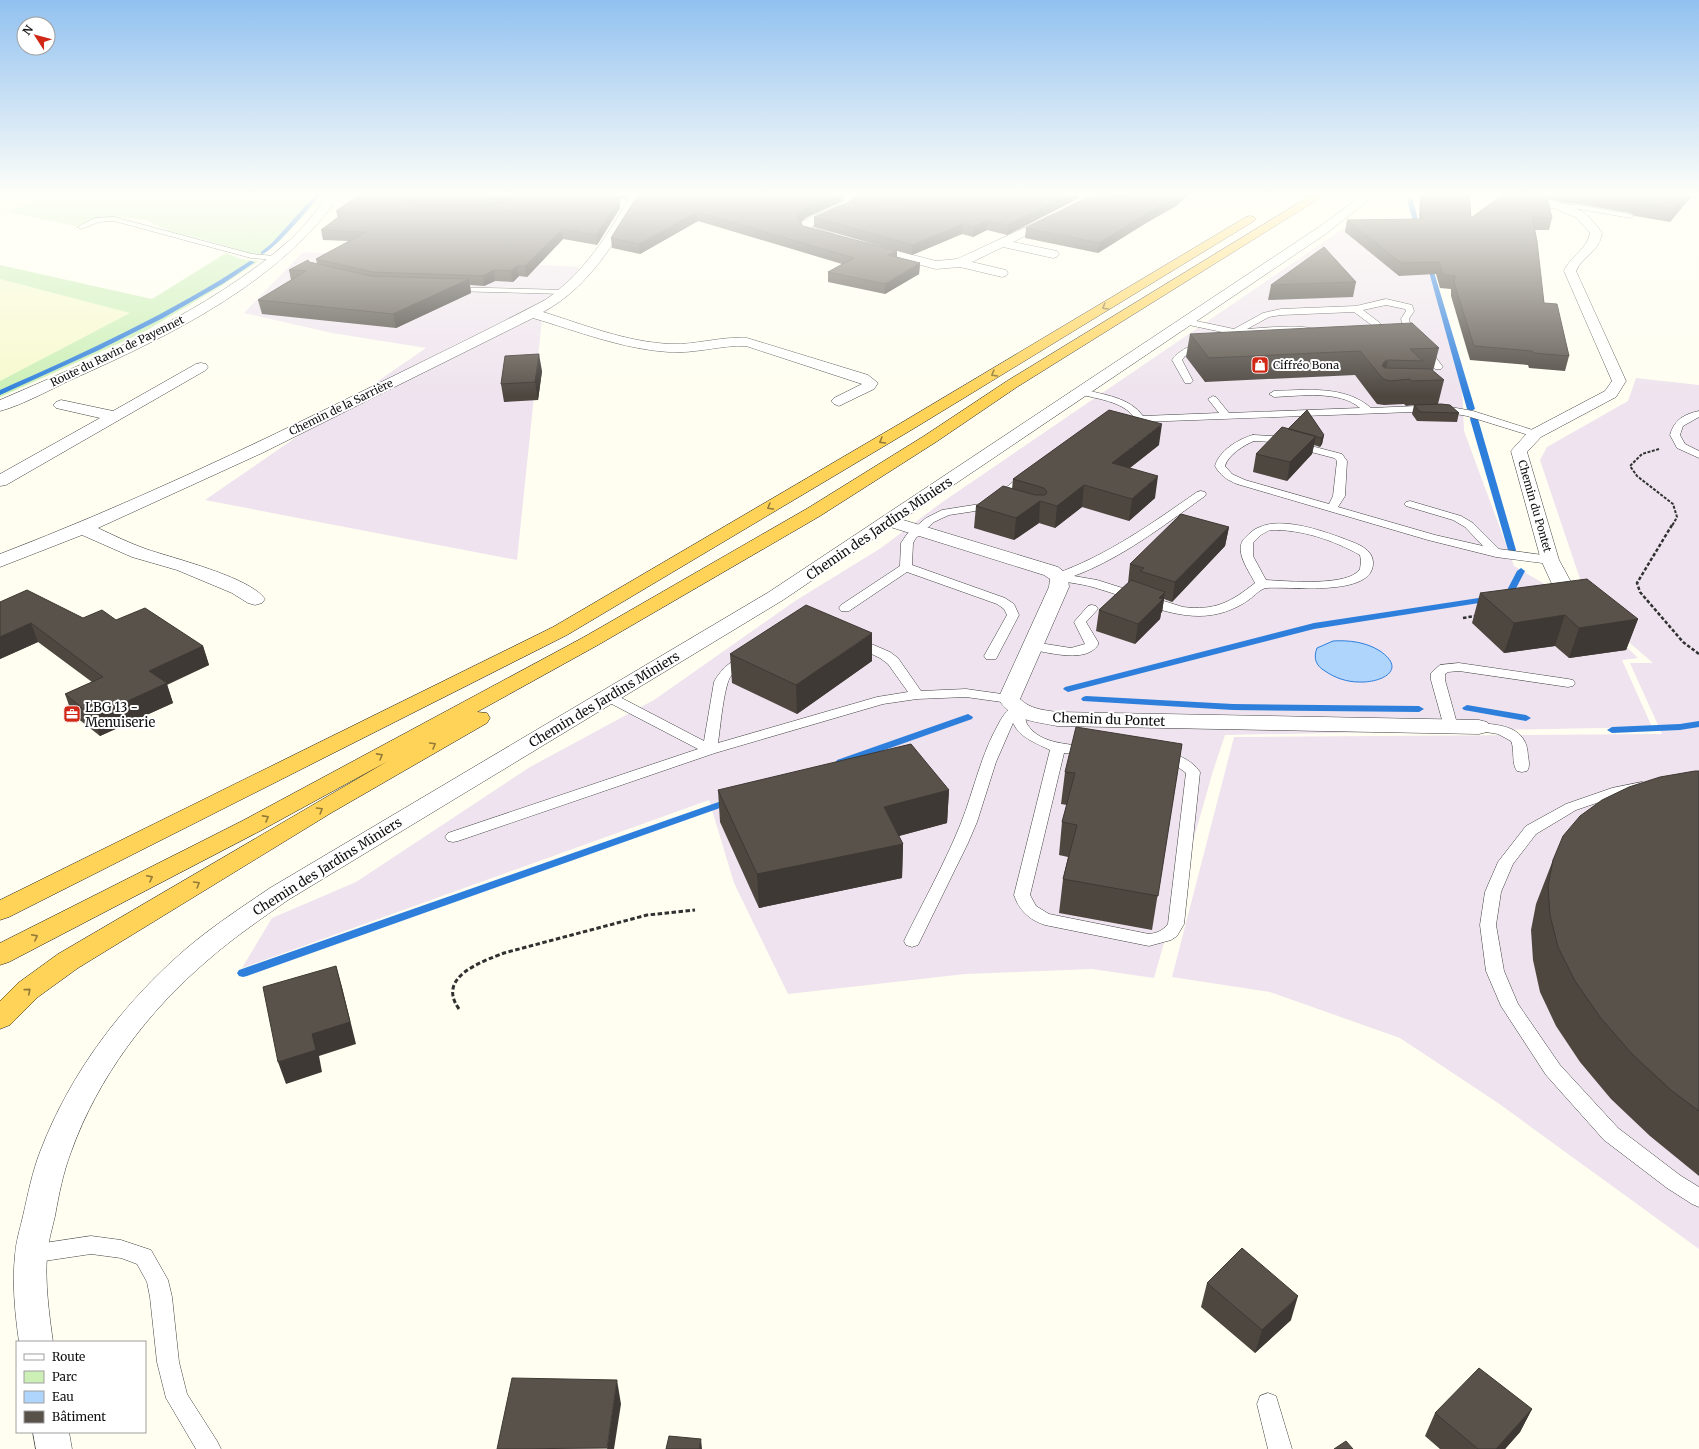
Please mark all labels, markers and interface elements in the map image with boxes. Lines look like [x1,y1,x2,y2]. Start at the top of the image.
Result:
north arrow [16,16,56,56]
text: N [20,22,36,38]
one-way arrow [1102,302,1109,310]
street label: Route du Ravin de Payennet [48,312,187,389]
shop icon: Ciffréo Bona [1250,355,1270,375]
place label: Ciffréo Bona [1273,358,1339,372]
one-way arrow [991,370,998,377]
street label: Chemin de la Sarrière [287,376,395,438]
one-way arrow [879,437,886,444]
street label: Chemin du Pontet [1515,458,1555,554]
street label: Chemin des Jardins Miniers [803,473,956,584]
one-way arrow [767,502,774,510]
street label: Chemin des Jardins Miniers [526,648,683,751]
place label: LBG 13 - Menuiserie [85,699,155,731]
office icon: LBG 13 - Menuiserie [62,704,82,724]
street label: Chemin du Pontet [1052,709,1165,730]
one-way arrow [429,742,436,749]
one-way arrow [376,753,383,760]
one-way arrow [316,807,323,814]
street label: Chemin des Jardins Miniers [250,813,405,919]
one-way arrow [262,815,269,823]
one-way arrow [146,875,154,883]
one-way arrow [193,881,200,888]
one-way arrow [30,934,38,942]
one-way arrow [23,988,31,995]
legend [16,1341,146,1433]
text: Route [52,1349,85,1364]
text: Parc [52,1369,77,1384]
text: Eau [52,1389,74,1404]
text: Bâtiment [52,1409,106,1424]

